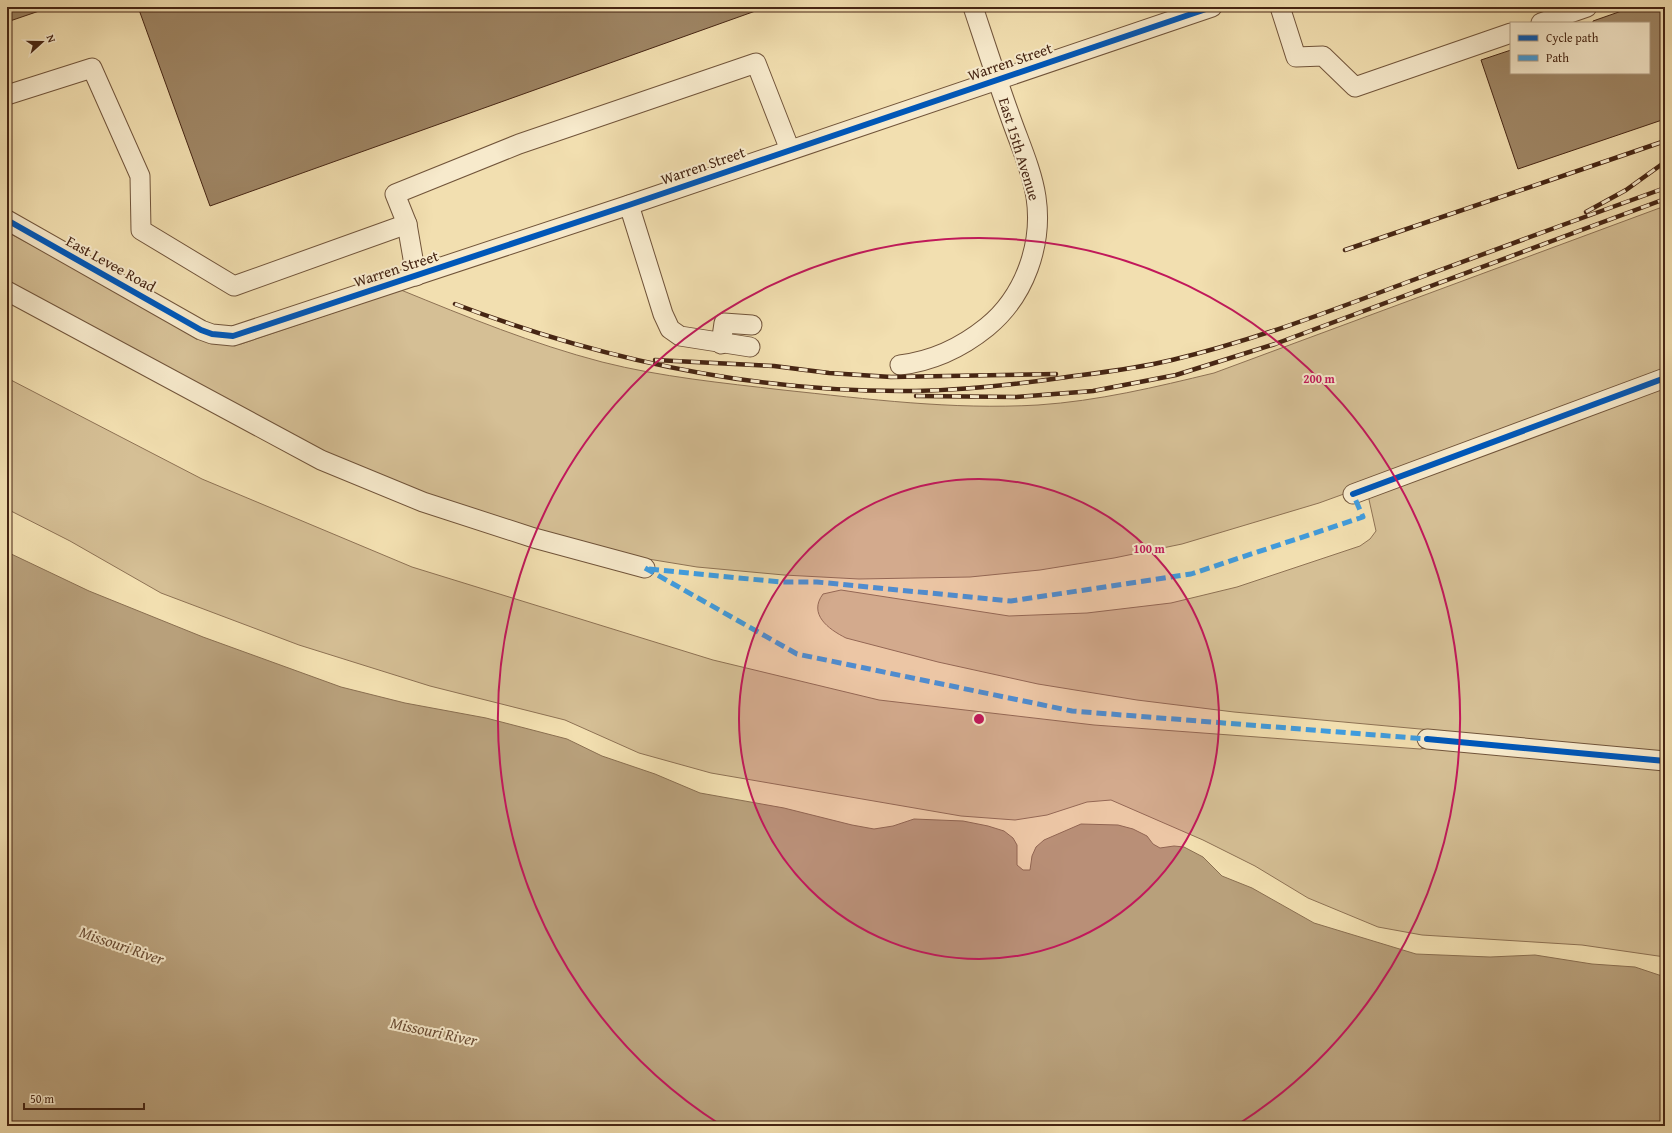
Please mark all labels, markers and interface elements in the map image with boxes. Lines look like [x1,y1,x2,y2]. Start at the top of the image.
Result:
north arrow [22,22,62,62]
legend [1510,22,1650,74]
text: Cycle path [1546,29,1599,46]
text: N [43,32,60,45]
street label: Warren Street [965,37,1056,86]
text: Path [1546,49,1569,66]
street label: East 15th Avenue [994,95,1045,203]
street label: Warren Street [658,141,749,190]
street label: East Levee Road [63,230,160,297]
street label: Warren Street [351,245,442,292]
text: 200 m [1303,370,1336,387]
text: 100 m [1133,540,1166,557]
centre of rings [972,712,986,726]
water label: Missouri River [76,919,169,971]
water label: Missouri River [388,1010,481,1052]
scale bar [24,1085,144,1111]
text: 50 m [30,1090,54,1107]

